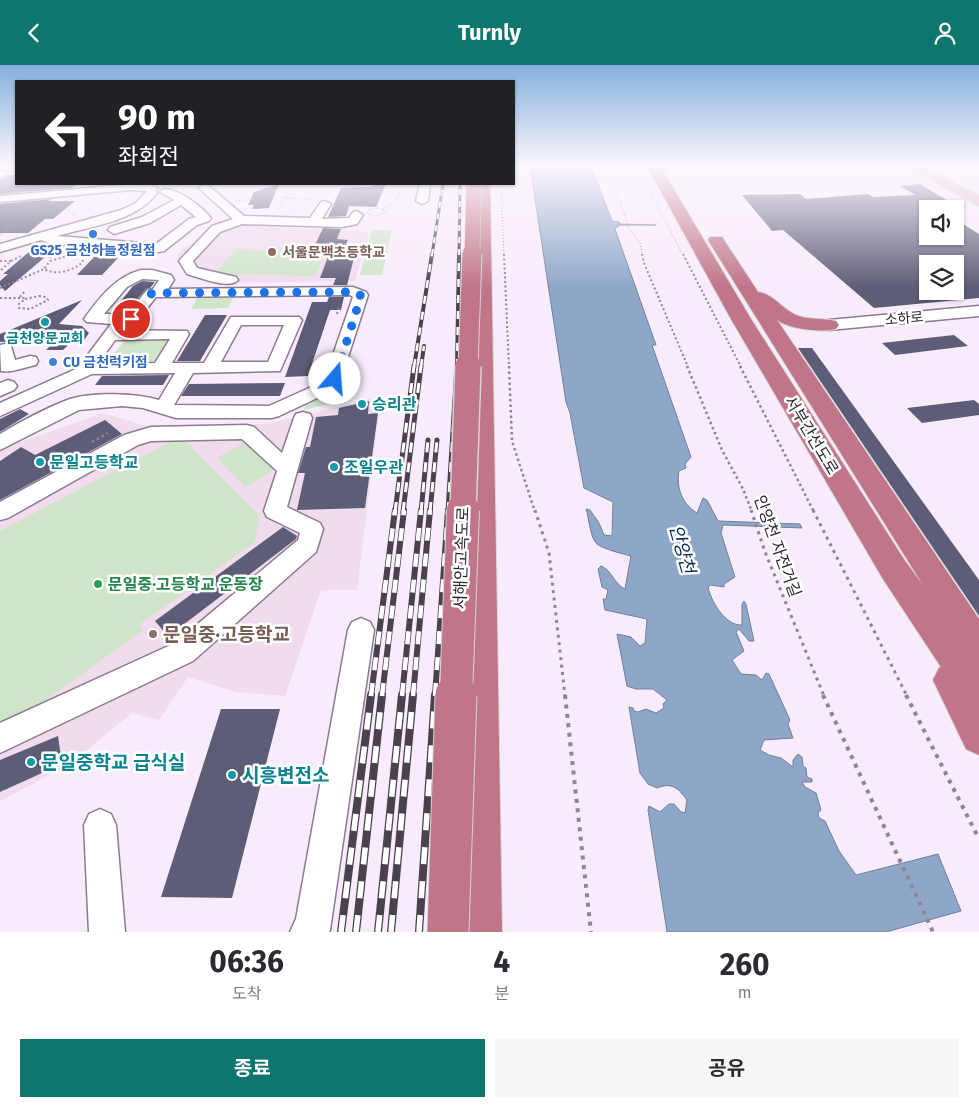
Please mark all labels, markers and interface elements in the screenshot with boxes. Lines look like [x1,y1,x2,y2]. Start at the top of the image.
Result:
icon: back [20,19,48,47]
text: Turnly [458,19,521,46]
icon: person [931,19,959,47]
text: 90 m [118,96,196,138]
icon: left [35,100,100,165]
text: 좌회전 [118,143,179,170]
map controls [919,200,964,300]
button: sound [919,200,964,245]
marker: GS25 금천하늘정원점 [87,228,99,240]
place label: GS25 금천하늘정원점 [30,242,156,259]
place label: 서울문백초등학교 [282,244,385,261]
marker: 서울문백초등학교 [266,246,278,258]
button: layers [919,255,964,300]
pin [110,298,152,340]
icon: arrive [117,305,145,333]
street label: 소하로 [884,308,924,329]
marker: 금천양문교회 [39,316,51,328]
place label: 금천양문교회 [6,330,84,347]
position arrow [308,352,360,404]
place label: CU 금천럭키점 [63,354,148,371]
marker: CU 금천럭키점 [47,356,59,368]
street label: 서부간선도로 [781,393,843,478]
place label: 승리관 [372,395,416,414]
marker: 승리관 [356,398,368,410]
place label: 문일고등학교 [50,453,139,472]
marker: 문일고등학교 [34,456,46,468]
place label: 조일우관 [344,458,403,477]
marker: 조일우관 [328,461,340,473]
street label: 안양천 자전거길 [750,493,805,600]
street label: 서해안고속도로 [450,506,473,610]
water label: 안양천 [665,522,700,578]
place label: 문일중·고등학교 운동장 [108,575,263,594]
marker: 문일중·고등학교 운동장 [92,578,104,590]
place label: 문일중·고등학교 [163,623,290,646]
marker: 문일중·고등학교 [147,628,159,640]
place label: 문일중학교 급식실 [41,751,185,774]
marker: 문일중학교 급식실 [25,756,37,768]
place label: 시흥변전소 [242,764,329,787]
marker: 시흥변전소 [226,769,238,781]
text: 06:36 [209,944,284,980]
text: 4 [493,944,510,980]
text: 260 [720,947,770,983]
text: m [738,983,752,1002]
text: 도착 [232,984,261,1003]
text: 분 [494,984,509,1003]
button: 종료 [20,1039,485,1097]
button: 공유 [495,1039,959,1097]

